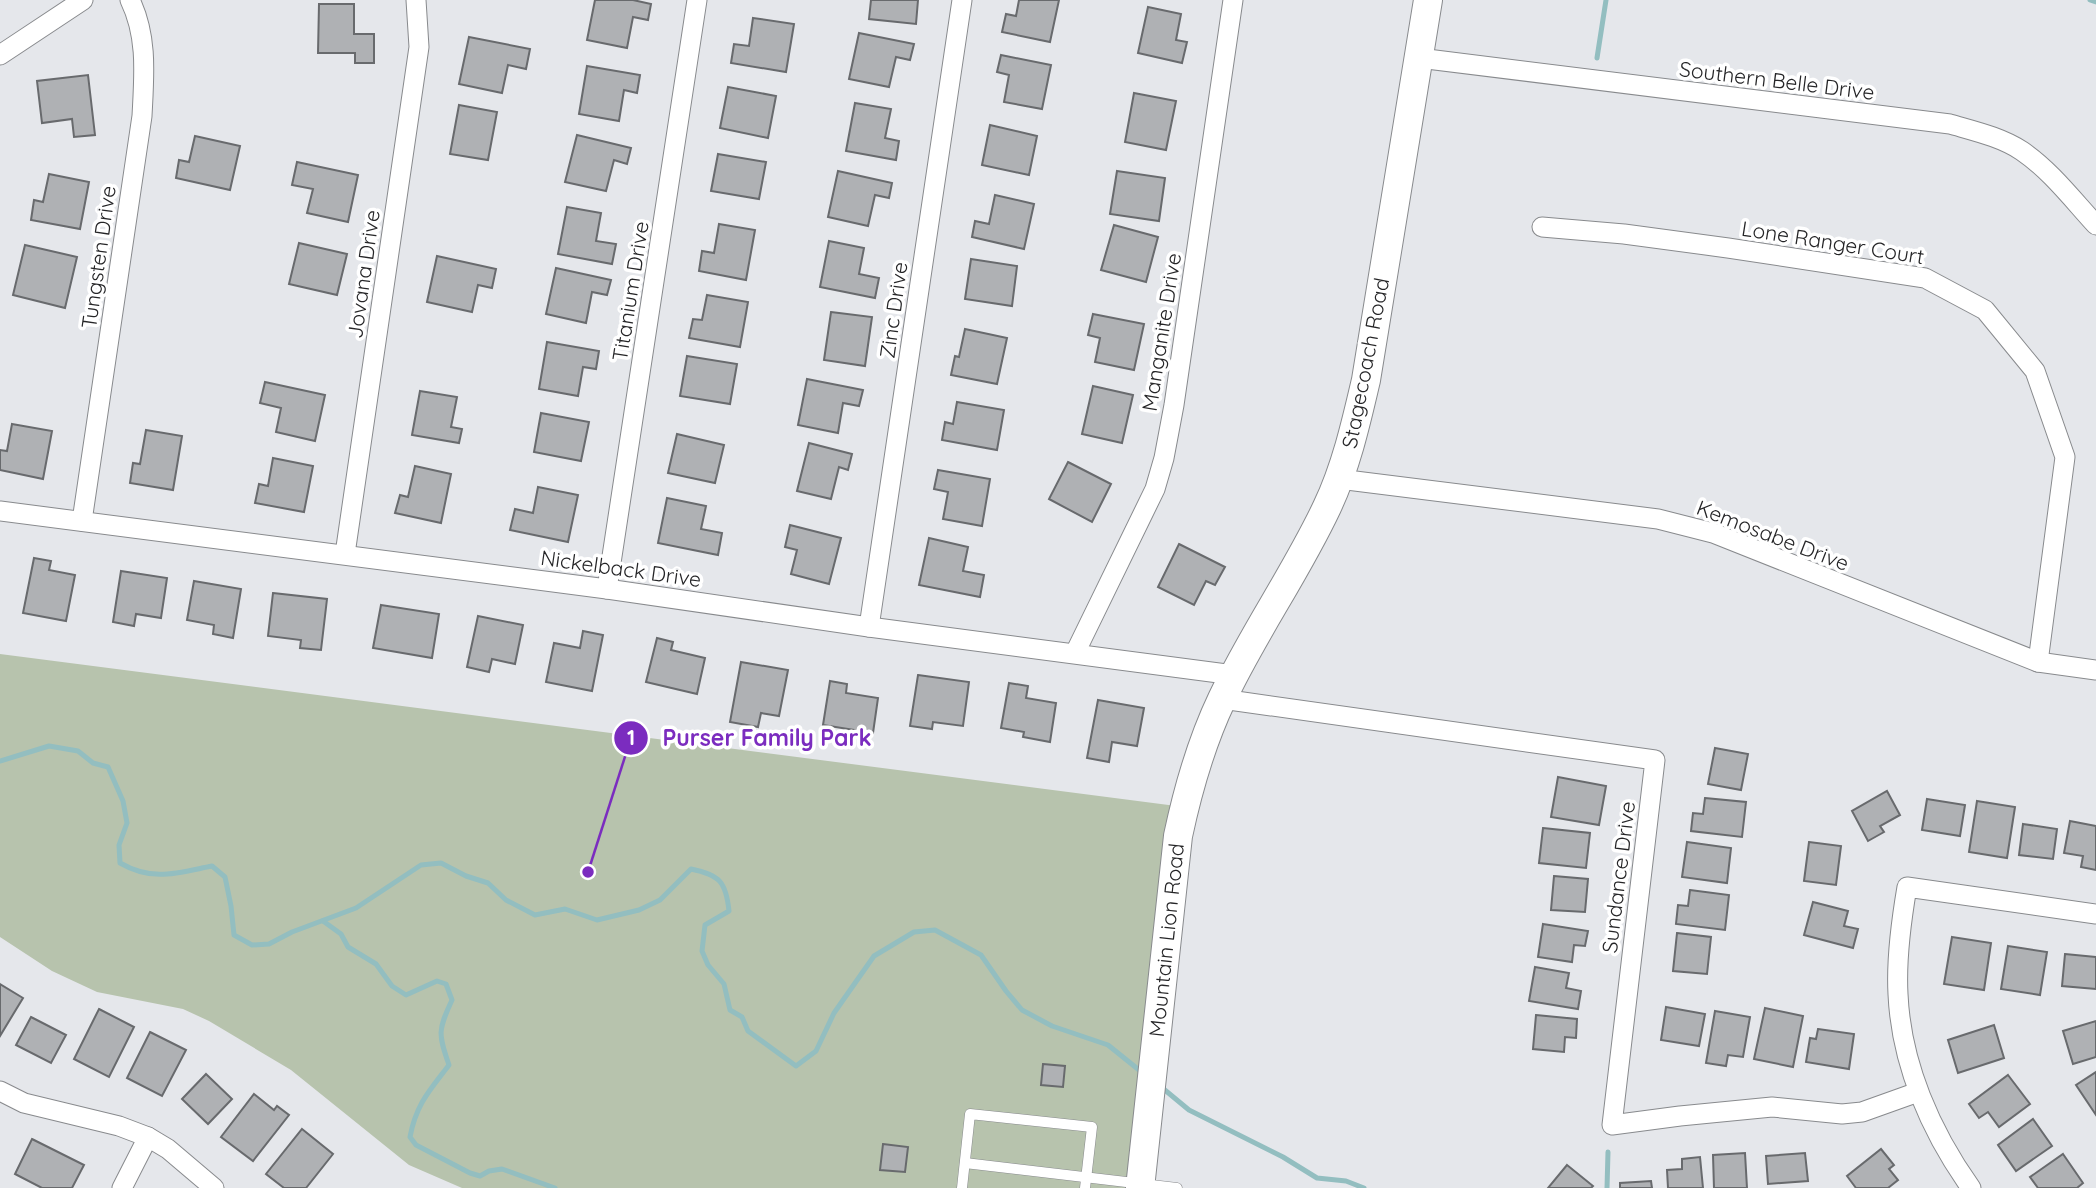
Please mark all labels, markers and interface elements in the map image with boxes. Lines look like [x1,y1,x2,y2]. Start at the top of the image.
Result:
street label: Southern Belle Drive [1678,55,1876,105]
street label: Tungsten Drive [75,184,121,330]
street label: Jovana Drive [341,208,385,340]
street label: Lone Ranger Court [1740,215,1926,269]
street label: Titanium Drive [606,219,654,363]
street label: Manganite Drive [1136,251,1186,413]
street label: Zinc Drive [873,260,913,360]
street label: Stagecoach Road [1336,276,1394,450]
street label: Kemosabe Drive [1693,494,1853,576]
street label: Nickelback Drive [539,544,703,592]
callout: Purser Family Park [613,716,885,760]
text: Purser Family Park [663,723,871,752]
text: 1 [627,724,635,750]
street label: Sundance Drive [1596,800,1640,954]
street label: Mountain Lion Road [1143,842,1189,1038]

